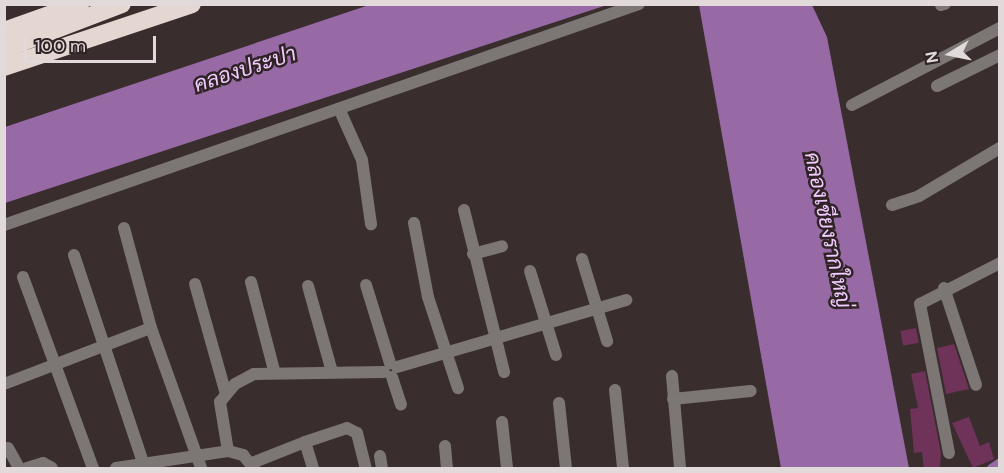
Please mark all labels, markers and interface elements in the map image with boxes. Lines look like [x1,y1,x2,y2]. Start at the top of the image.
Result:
scale bar [27,24,159,62]
north arrow [920,24,980,84]
text: 100 m [35,34,86,58]
water label: คลองประปา [191,41,299,97]
text: N [920,50,943,65]
water label: คลองเชียงรากใหญ่ [799,150,857,310]

